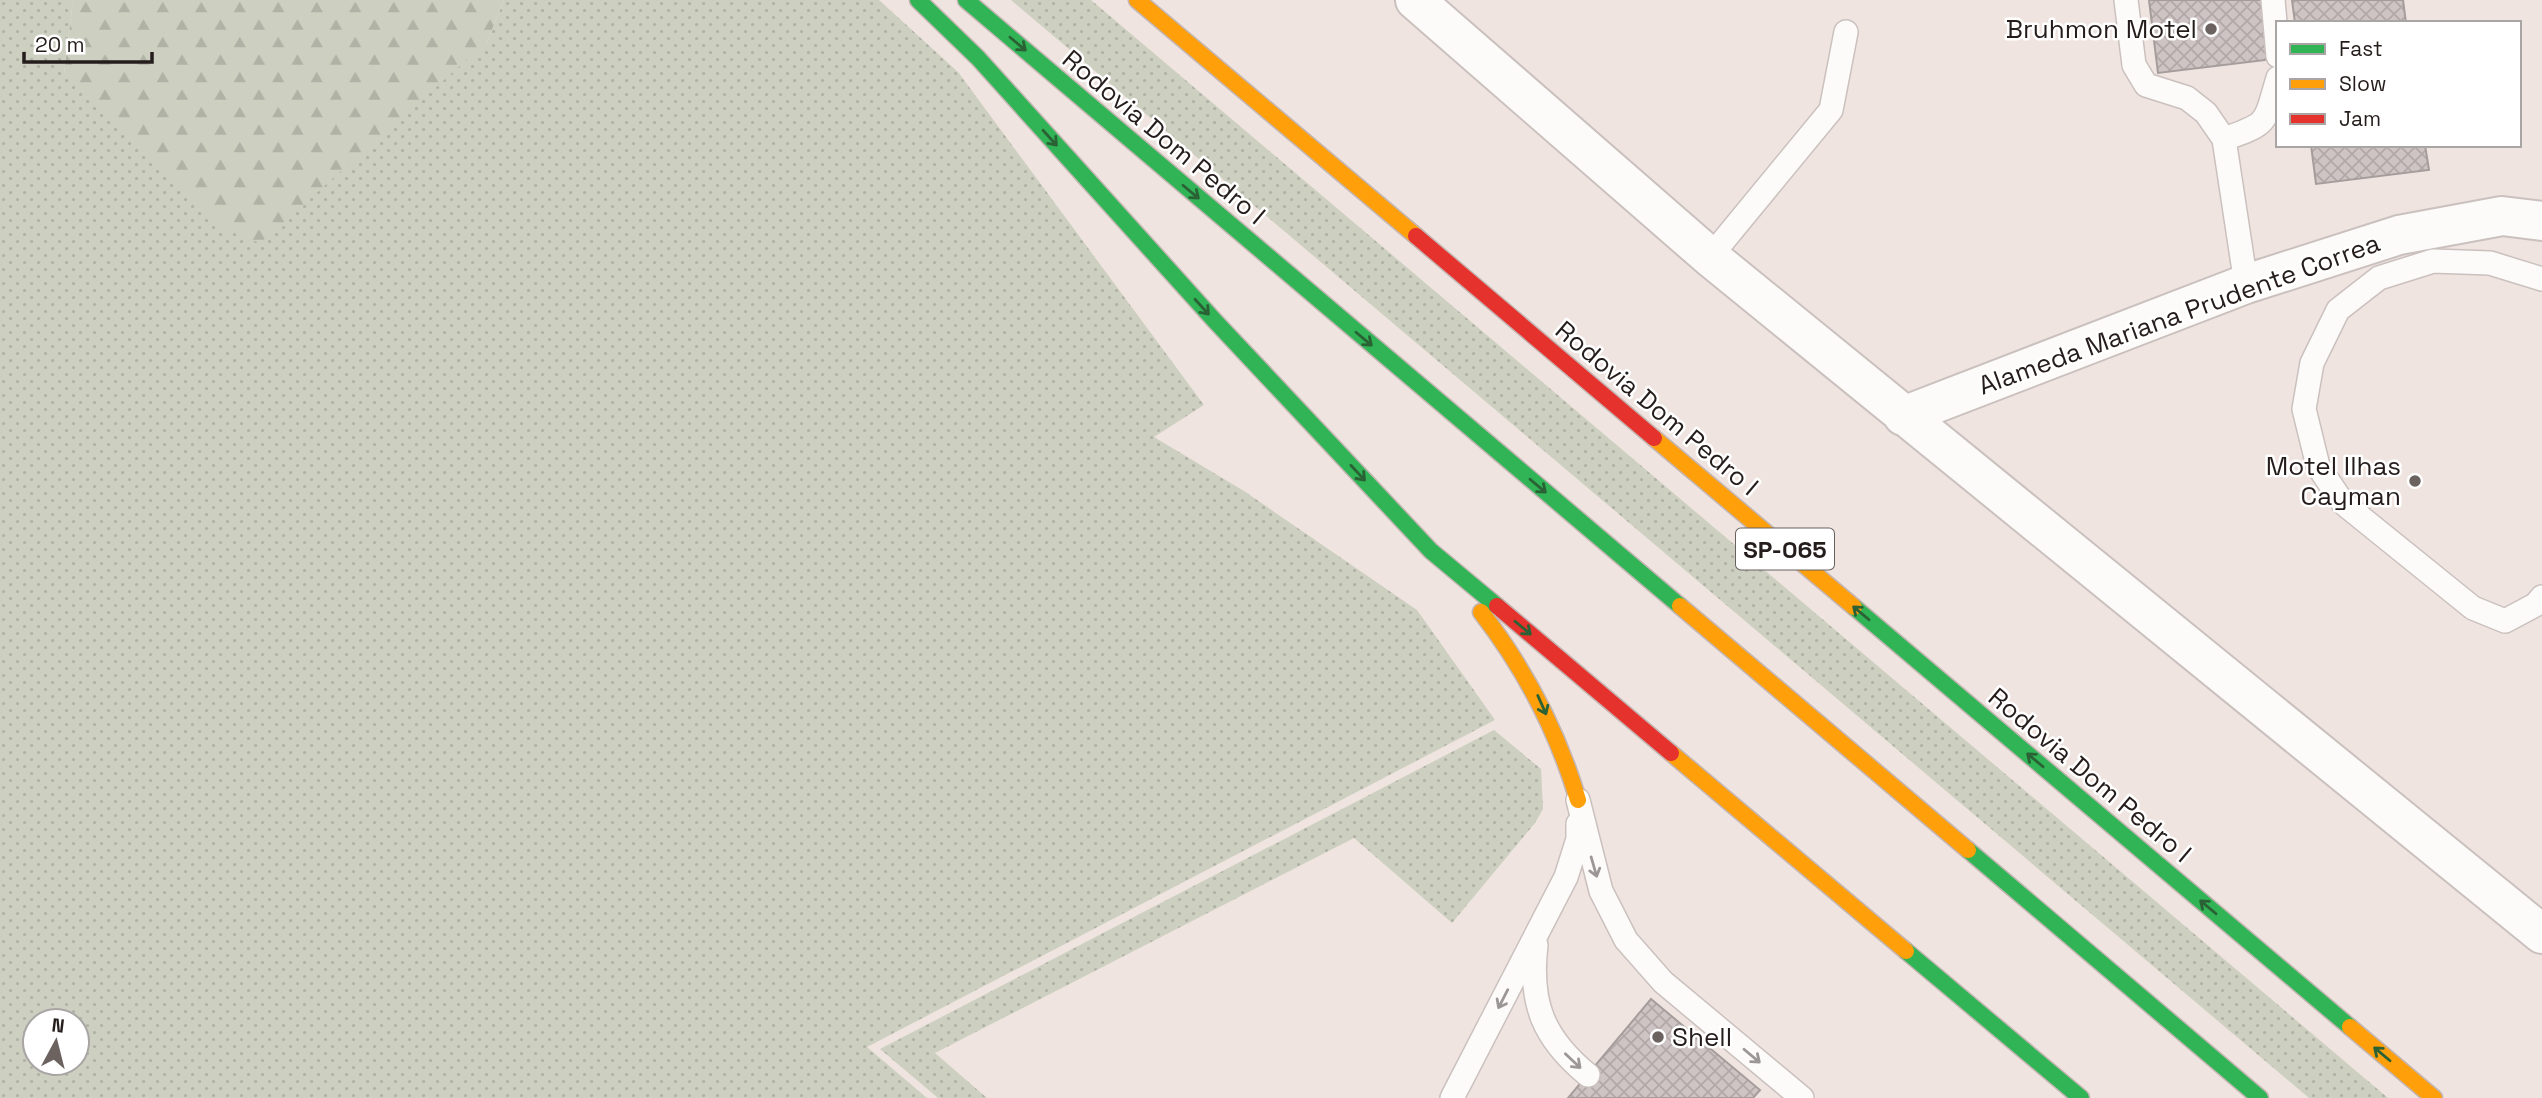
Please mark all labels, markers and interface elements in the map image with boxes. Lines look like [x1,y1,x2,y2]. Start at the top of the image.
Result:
place label: Bruhmon Motel [2006,12,2197,46]
scale bar [24,21,152,65]
marker: Bruhmon Motel [2203,21,2219,37]
legend [2276,21,2521,147]
text: 20 m [35,31,85,58]
text: Fast [2339,35,2383,62]
one-way arrow [1008,36,1026,52]
street label: Rodovia Dom Pedro I [1055,42,1273,232]
text: Slow [2339,70,2387,97]
text: Jam [2339,105,2381,132]
one-way arrow [1042,129,1058,147]
one-way arrow [1182,183,1200,199]
street label: Alameda Mariana Prudente Correa [1974,225,2384,403]
one-way arrow [1194,298,1210,316]
street label: Rodovia Dom Pedro I [1548,313,1766,503]
one-way arrow [1355,331,1373,347]
place label: Motel Ilhas Cayman [2266,449,2401,513]
one-way arrow [1349,464,1366,481]
marker: Motel Ilhas Cayman [2407,473,2423,489]
one-way arrow [1528,478,1546,494]
road number: SP-065 [1736,528,1834,570]
one-way arrow [1852,605,1870,621]
one-way arrow [1514,620,1532,636]
street label: Rodovia Dom Pedro I [1981,680,2199,870]
one-way arrow [1536,694,1549,715]
one-way arrow [2026,752,2044,768]
one-way arrow [1588,855,1601,877]
one-way arrow [2200,899,2218,915]
one-way arrow [1496,988,1510,1008]
north arrow [21,1007,91,1077]
text: N [50,1012,66,1039]
place label: Shell [1672,1020,1732,1054]
marker: Shell [1650,1029,1666,1045]
one-way arrow [2373,1046,2391,1062]
one-way arrow [1743,1048,1761,1064]
one-way arrow [1564,1053,1581,1070]

